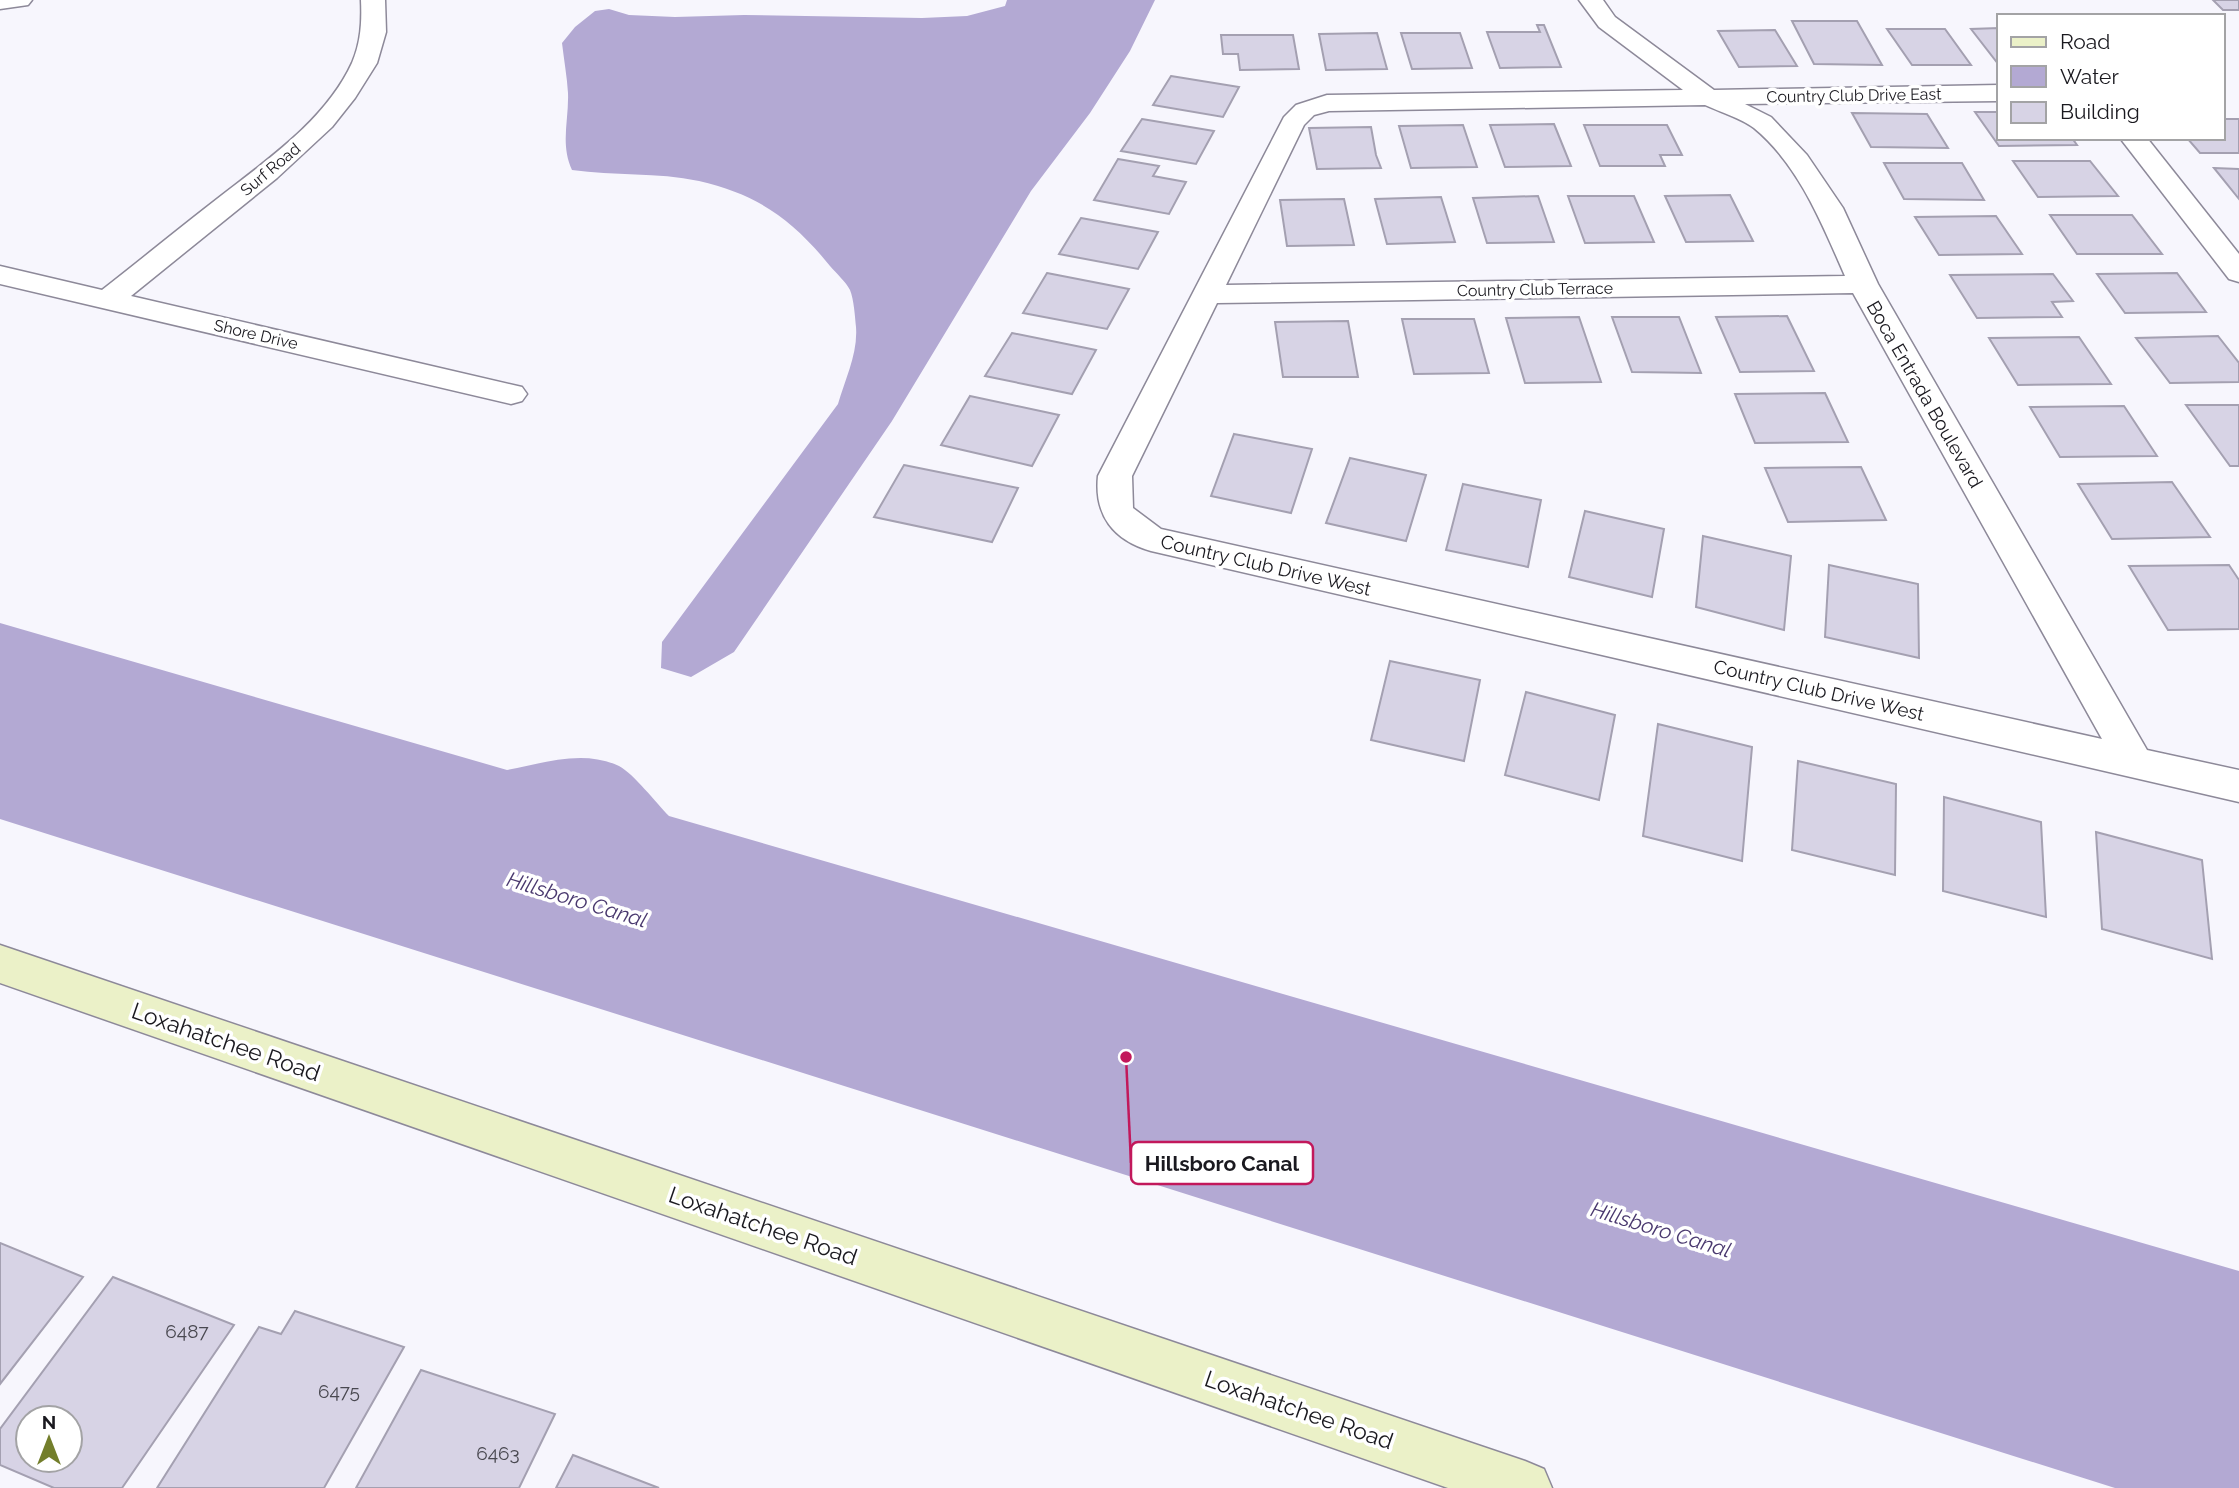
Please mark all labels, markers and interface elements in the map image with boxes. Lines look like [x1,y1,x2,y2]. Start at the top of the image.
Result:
legend [1997,14,2225,140]
text: Road [2060,29,2110,54]
text: Water [2060,64,2119,89]
street label: Country Club Drive East [1766,84,1942,107]
text: Building [2060,99,2140,124]
street label: Surf Road [237,139,304,200]
street label: Country Club Terrace [1457,279,1613,300]
street label: Boca Entrada Boulevard [1862,297,1988,491]
street label: Shore Drive [212,316,300,353]
street label: Country Club Drive West [1159,530,1374,600]
street label: Country Club Drive West [1712,655,1927,725]
water label: Hillsboro Canal [504,866,650,933]
street label: Loxahatchee Road [128,997,324,1086]
callout: Hillsboro Canal [1131,1142,1313,1184]
text: Hillsboro Canal [1145,1151,1300,1176]
street label: Loxahatchee Road [665,1181,861,1270]
water label: Hillsboro Canal [1588,1196,1734,1263]
house number: 6487 [165,1320,209,1342]
street label: Loxahatchee Road [1201,1365,1397,1454]
house number: 6475 [318,1380,360,1402]
north arrow [14,1404,84,1474]
text: N [42,1411,56,1433]
house number: 6463 [476,1442,520,1464]

